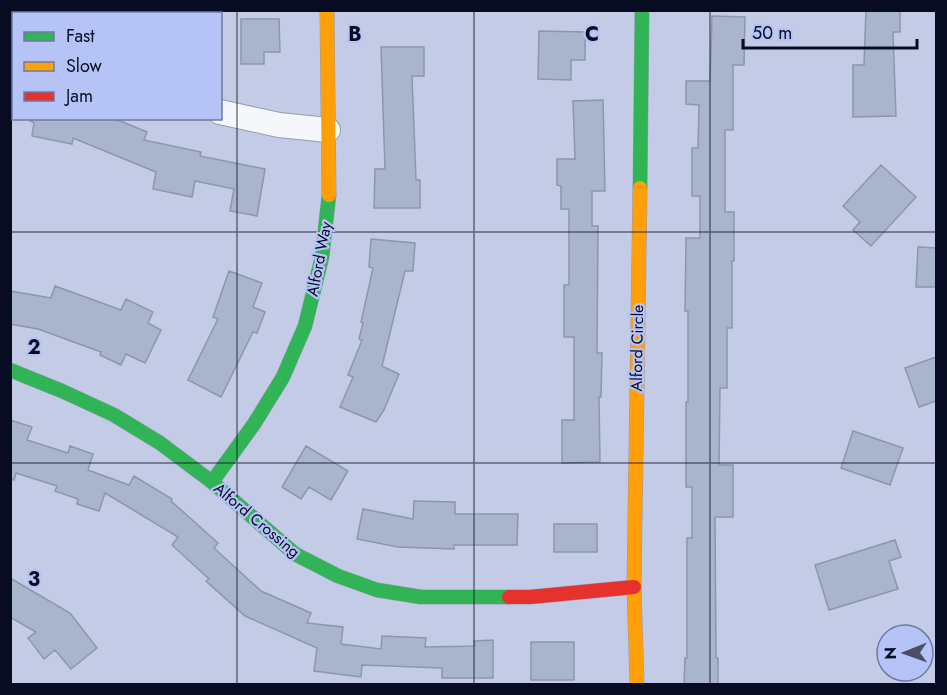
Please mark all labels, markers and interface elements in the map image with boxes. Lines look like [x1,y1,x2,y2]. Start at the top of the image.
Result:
legend [12,12,222,120]
scale bar [743,12,917,50]
text: B [348,20,362,49]
text: C [585,20,599,49]
text: 50 m [752,20,792,46]
text: Fast [66,23,95,49]
text: Slow [66,53,103,79]
text: Jam [64,83,93,109]
street label: Alford Way [300,219,338,298]
street label: Alford Circle [625,304,649,392]
text: 2 [27,333,41,362]
street label: Alford Crossing [209,477,305,563]
text: 3 [28,565,40,594]
north arrow [875,623,935,683]
text: N [879,647,902,660]

